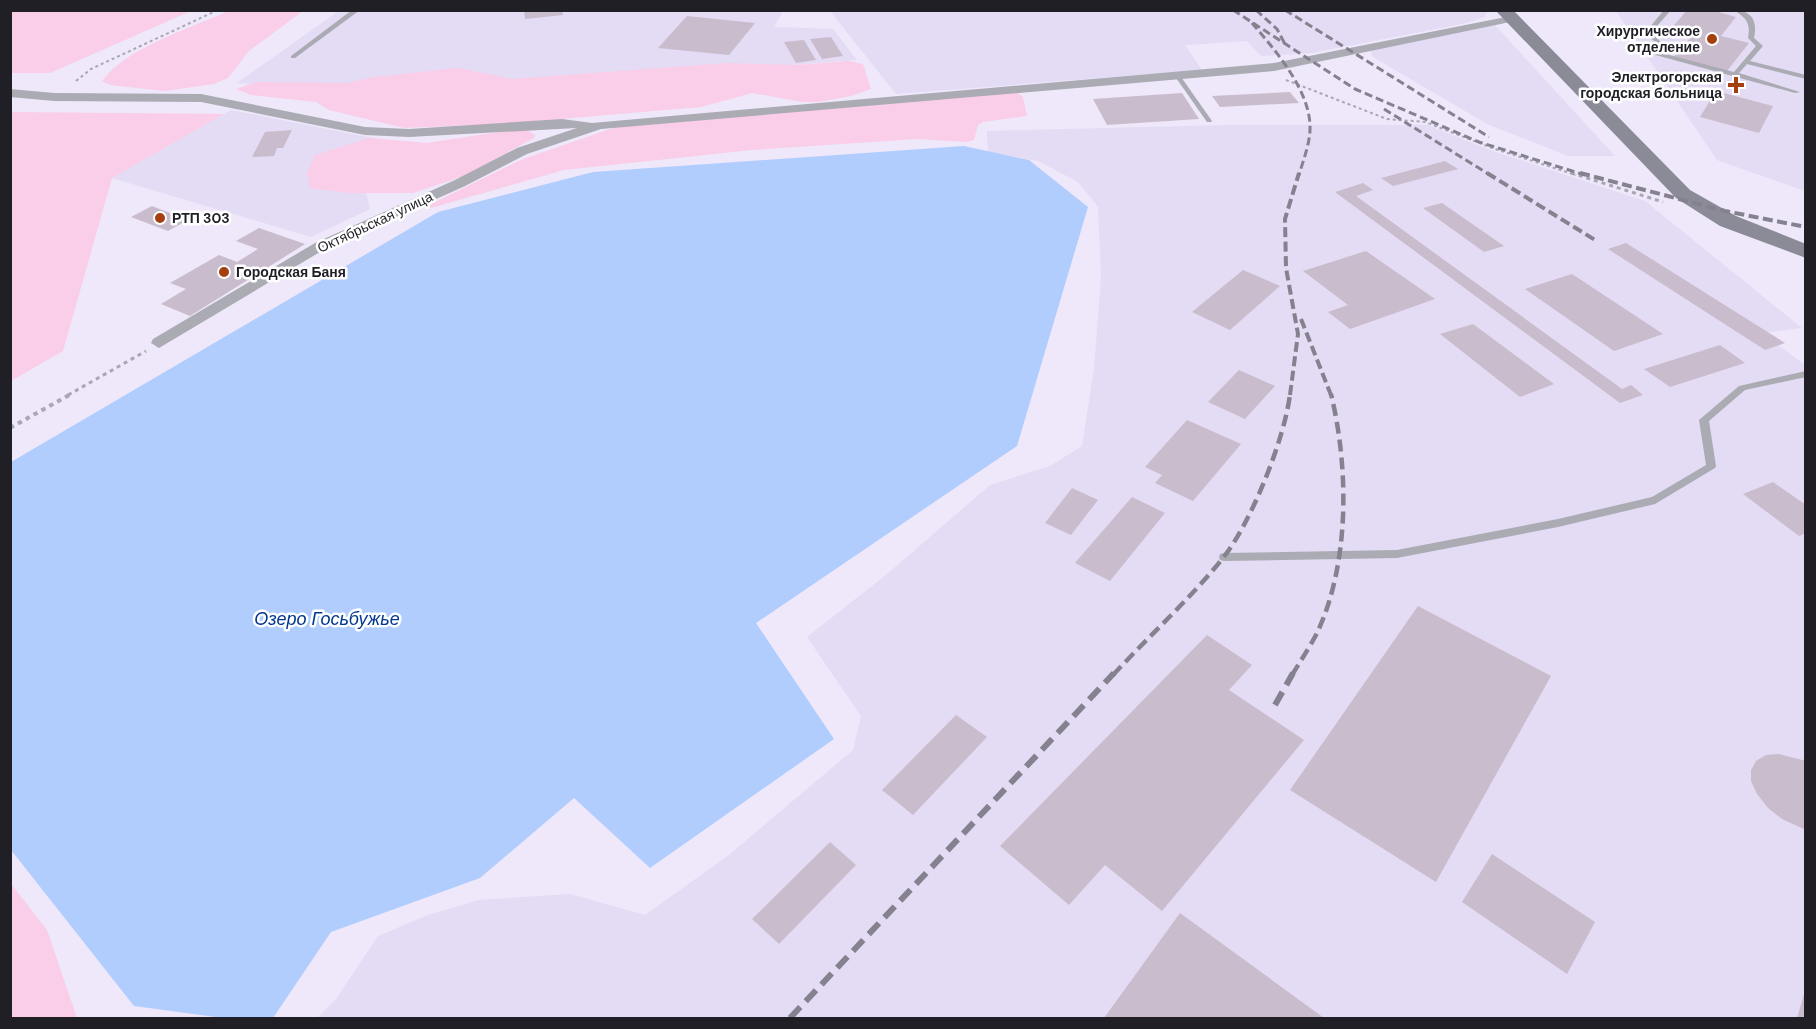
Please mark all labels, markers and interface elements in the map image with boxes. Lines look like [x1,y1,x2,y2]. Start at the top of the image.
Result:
place label: Хирургическое отделение [1596,22,1700,56]
marker: Хирургическое отделение [1705,32,1719,46]
place label: Электрогорская городская больница [1580,68,1722,102]
marker: Электрогорская городская больница [1727,76,1745,94]
street label: Октябрьская улица [314,187,436,257]
place label: РТП 303 [172,209,230,227]
marker: РТП 303 [153,211,167,225]
place label: Городская Баня [236,263,346,281]
marker: Городская Баня [217,265,231,279]
water label: Озеро Госьбужье [254,607,400,631]

